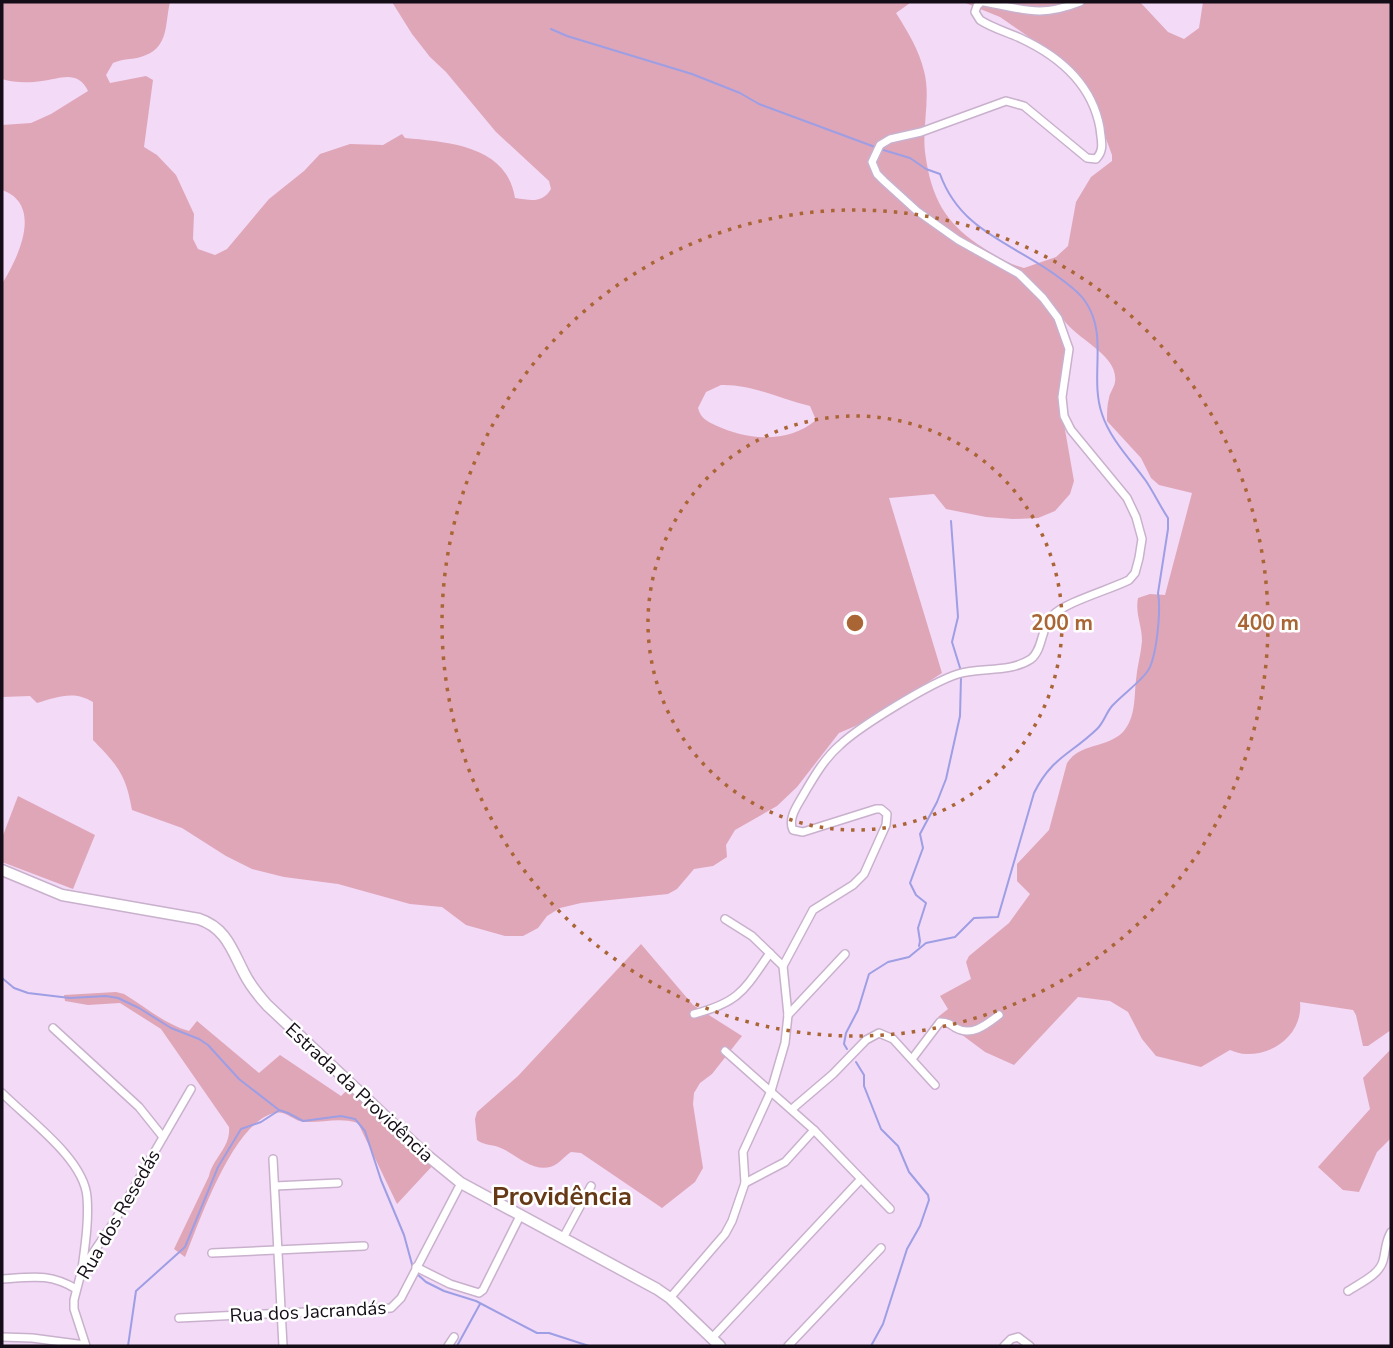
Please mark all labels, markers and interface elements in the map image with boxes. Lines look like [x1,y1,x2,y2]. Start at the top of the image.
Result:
text: 200 m [1031,609,1093,637]
text: 400 m [1237,609,1299,637]
centre of rings [843,611,867,635]
street label: Estrada da Providência [280,1017,439,1168]
street label: Rua dos Resedás [71,1145,167,1284]
district label: Providência [492,1179,632,1214]
street label: Rua dos Jacrandás [229,1295,387,1329]

